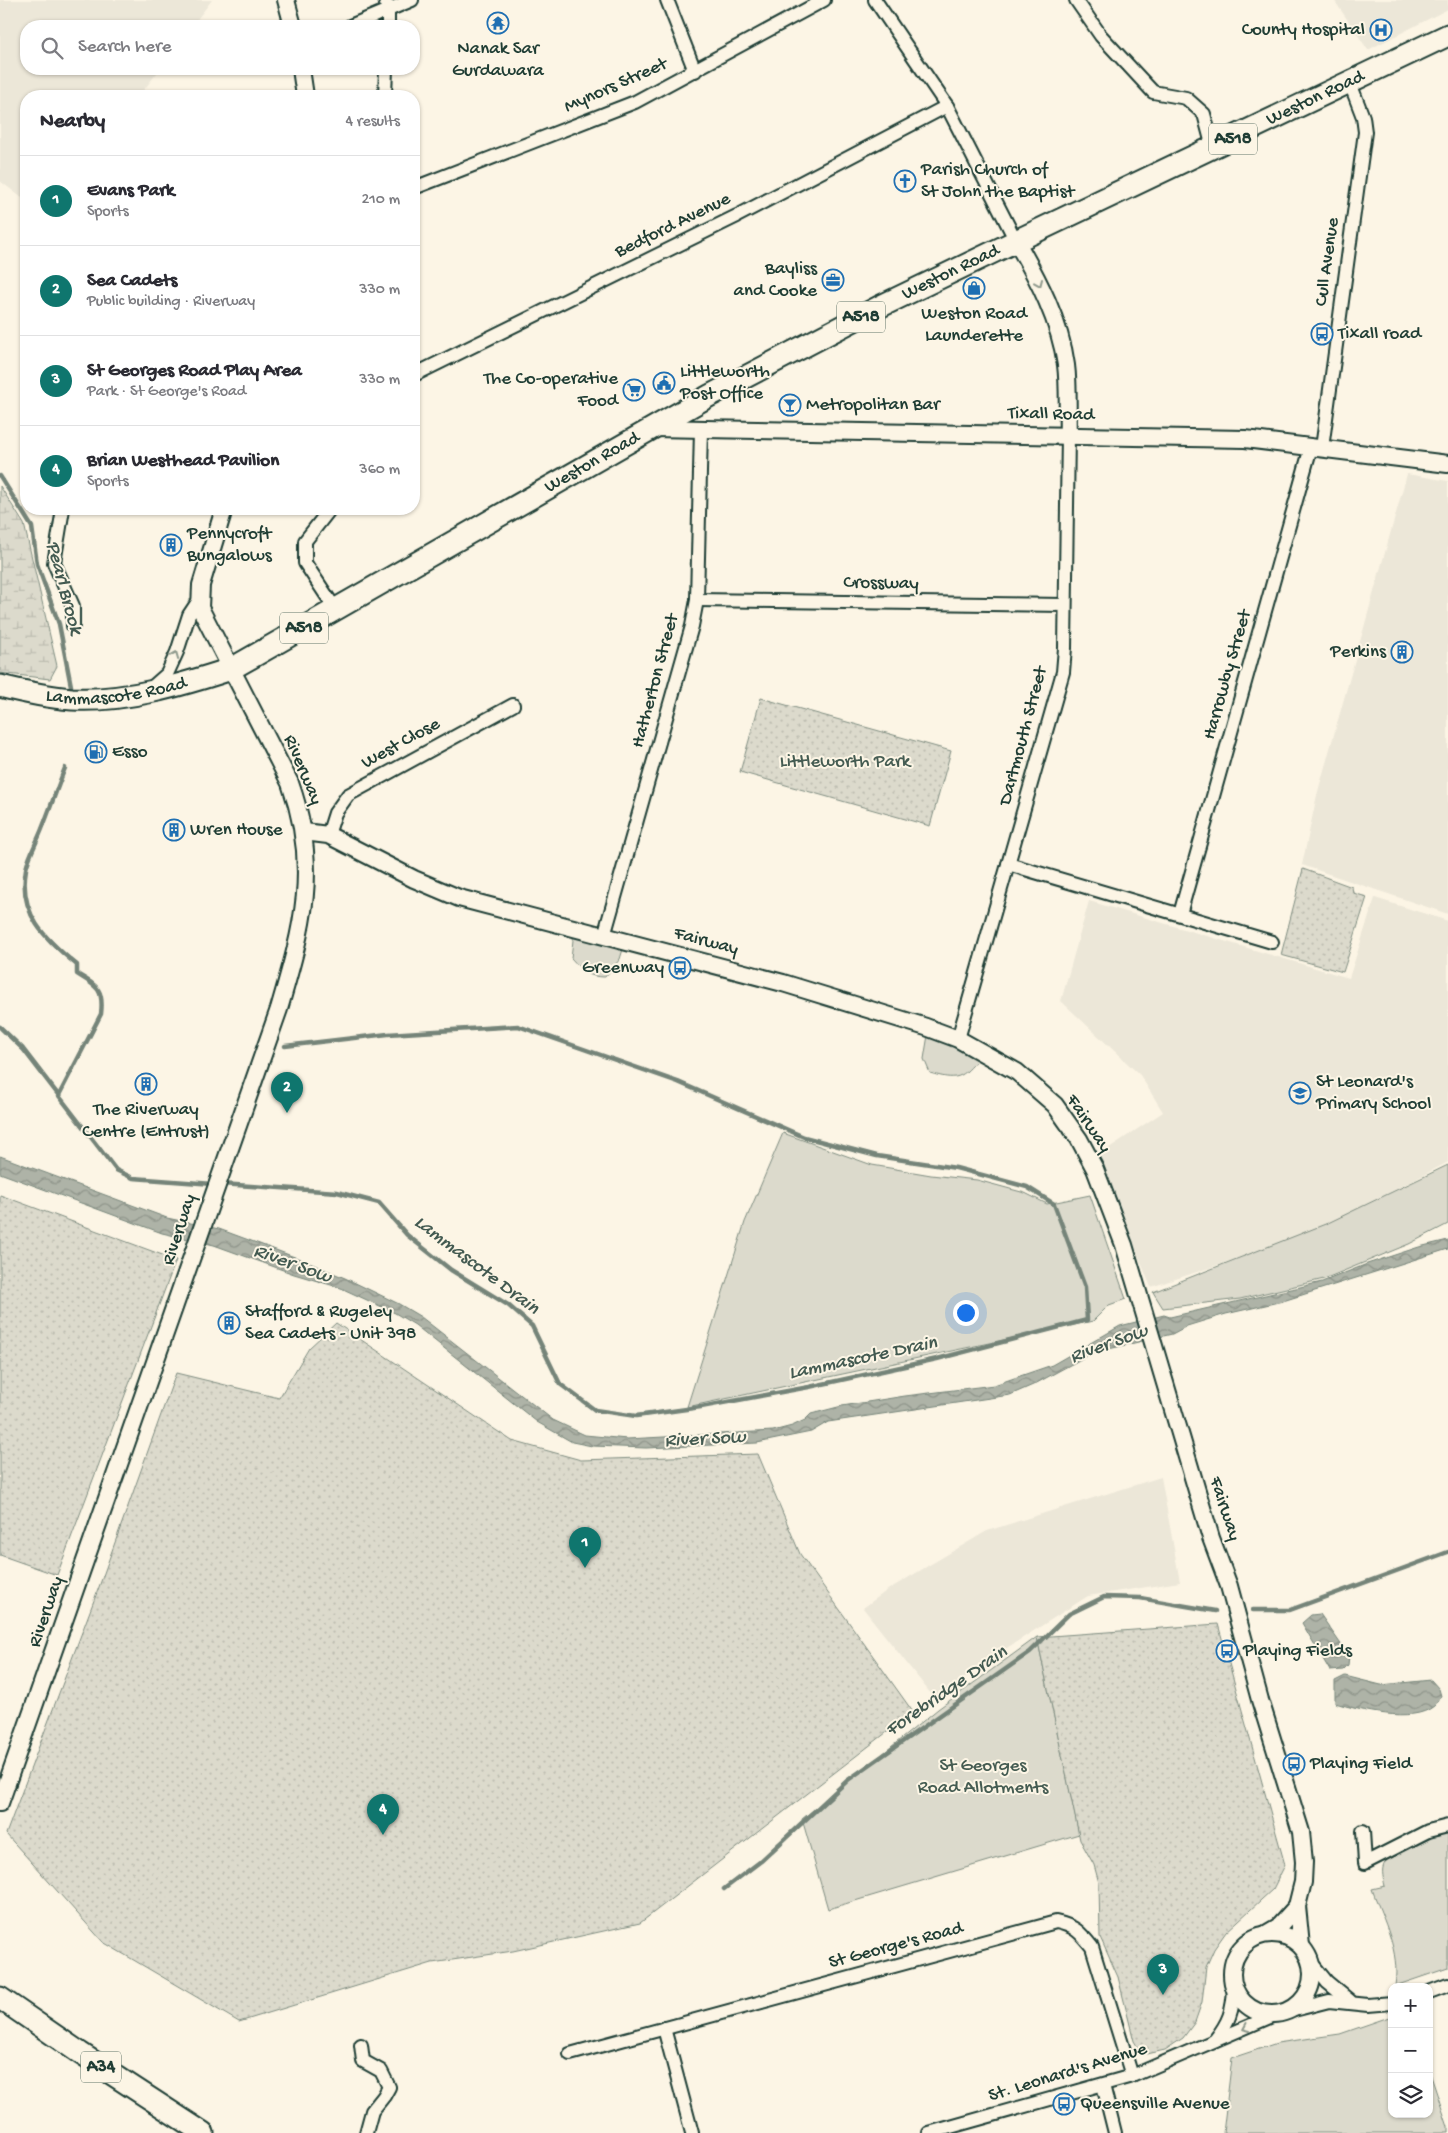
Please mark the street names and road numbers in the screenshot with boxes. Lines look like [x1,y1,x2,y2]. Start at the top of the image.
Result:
street label: Mynors Street [561,52,673,119]
street label: Weston Road [1263,64,1370,131]
road number: A518 [1209,124,1257,154]
street label: Bedford Avenue [611,188,735,264]
street label: Cull Avenue [1310,216,1346,308]
street label: Weston Road [898,238,1005,306]
road number: A518 [837,302,885,332]
street label: Tixall Road [1007,403,1096,427]
street label: Weston Road [541,426,645,499]
street label: Crossway [843,572,920,596]
street label: Harrowby Street [1198,605,1258,743]
street label: Hatherton Street [627,609,686,750]
road number: A518 [280,612,328,644]
street label: Dartmouth Street [994,662,1054,810]
street label: Lammascote Road [44,671,191,711]
street label: West Close [358,713,445,775]
street label: Riverway [277,732,327,809]
street label: Fairway [670,922,741,962]
street label: Fairway [1060,1089,1116,1158]
street label: Riverway [158,1191,203,1269]
street label: Fairway [1203,1473,1245,1544]
street label: Riverway [24,1573,70,1651]
street label: St George's Road [826,1917,967,1975]
street label: St. Leonard's Avenue [986,2038,1150,2108]
road number: A34 [81,2052,121,2082]

